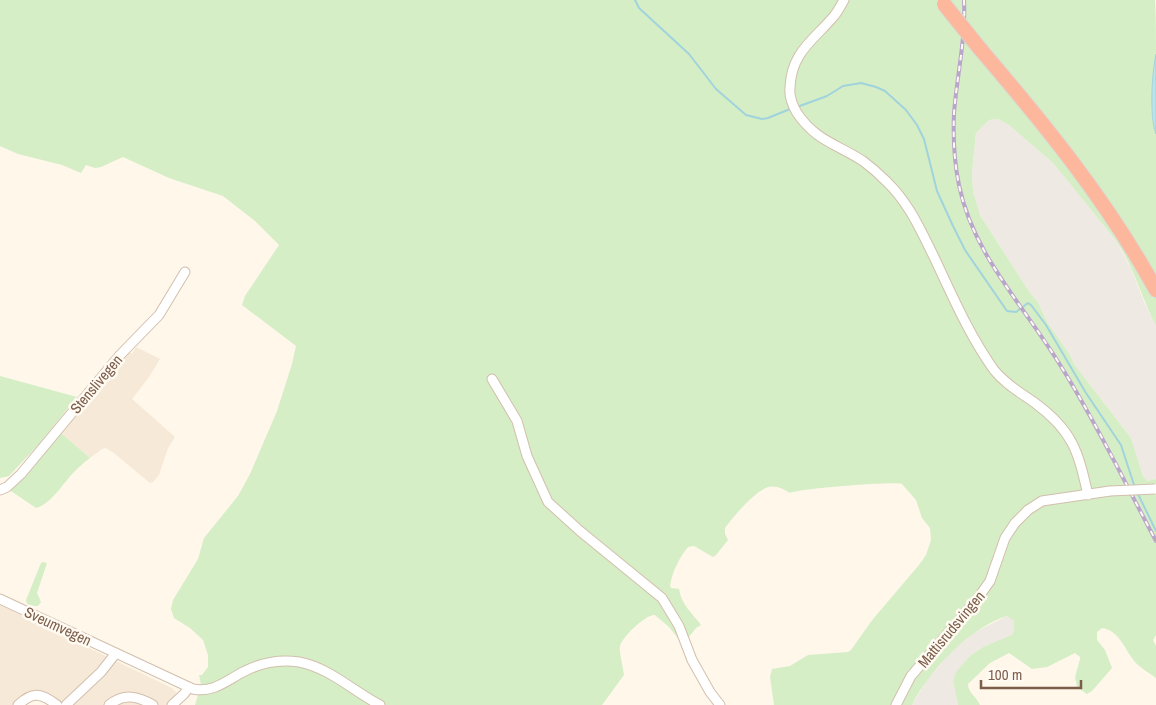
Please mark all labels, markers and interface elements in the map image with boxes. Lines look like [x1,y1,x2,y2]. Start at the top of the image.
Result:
street label: Stenslivegen [65,350,127,418]
street label: Mattisrudsvingen [913,586,989,672]
street label: Sveumvegen [21,601,95,651]
scale bar [981,658,1081,690]
text: 100 m [988,664,1022,685]

